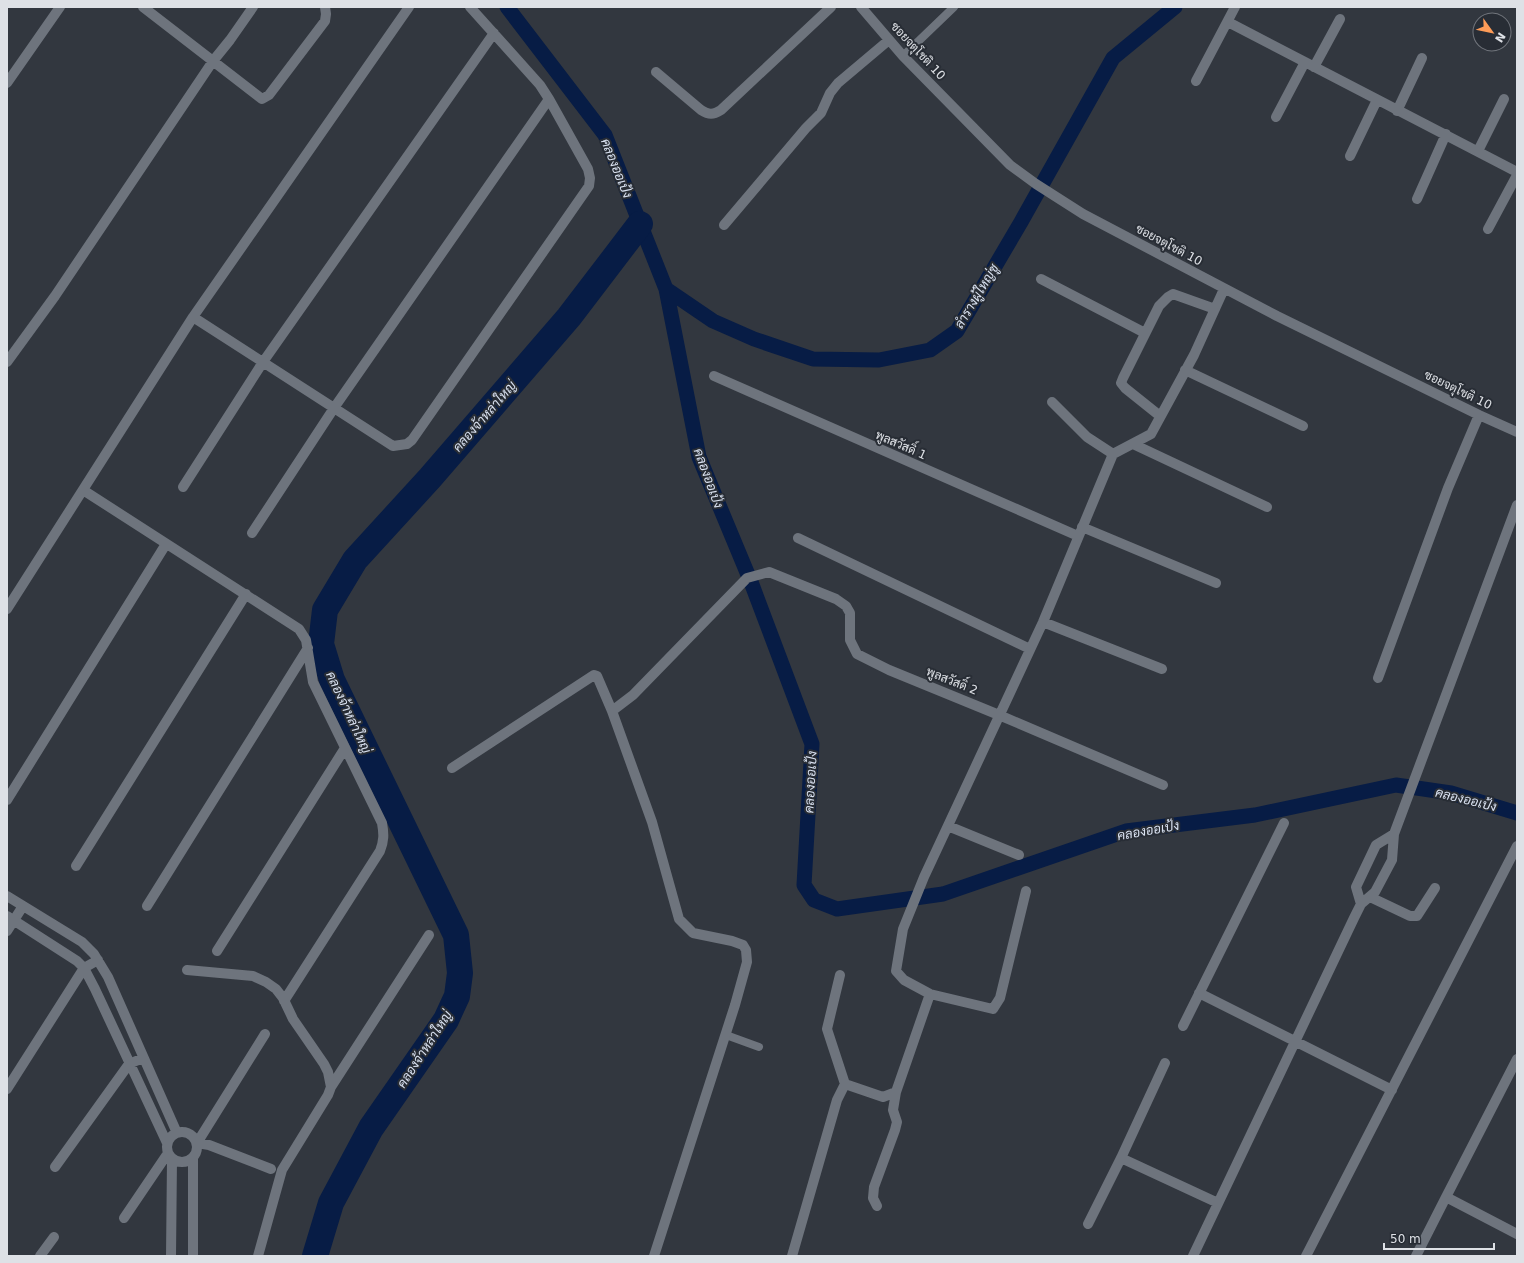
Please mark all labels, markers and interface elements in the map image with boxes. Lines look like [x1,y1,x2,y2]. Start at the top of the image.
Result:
north arrow [1472,12,1512,52]
street label: ซอยจตุโชติ 10 [886,19,949,84]
text: N [1492,30,1508,45]
water label: คลองออเป้ง [598,136,636,200]
street label: ซอยจตุโชติ 10 [1132,221,1205,270]
water label: ลำรางผู้ใหญ่ชู [950,260,1004,332]
street label: ซอยจตุโชติ 10 [1421,367,1495,414]
water label: คลองจ้าหล่าใหญ่ [449,377,521,455]
street label: พูลสวัสดิ์ 1 [873,424,930,463]
water label: คลองออเป้ง [691,446,727,510]
street label: พูลสวัสดิ์ 2 [924,660,981,699]
water label: คลองจ้าหล่าใหญ่ [322,668,375,757]
water label: คลองออเป้ง [800,750,820,814]
water label: คลองออเป้ง [1434,784,1498,814]
water label: คลองออเป้ง [1116,817,1180,843]
water label: คลองจ้าหล่าใหญ่ [393,1007,456,1091]
scale bar [1384,1225,1494,1251]
text: 50 m [1390,1232,1421,1246]

